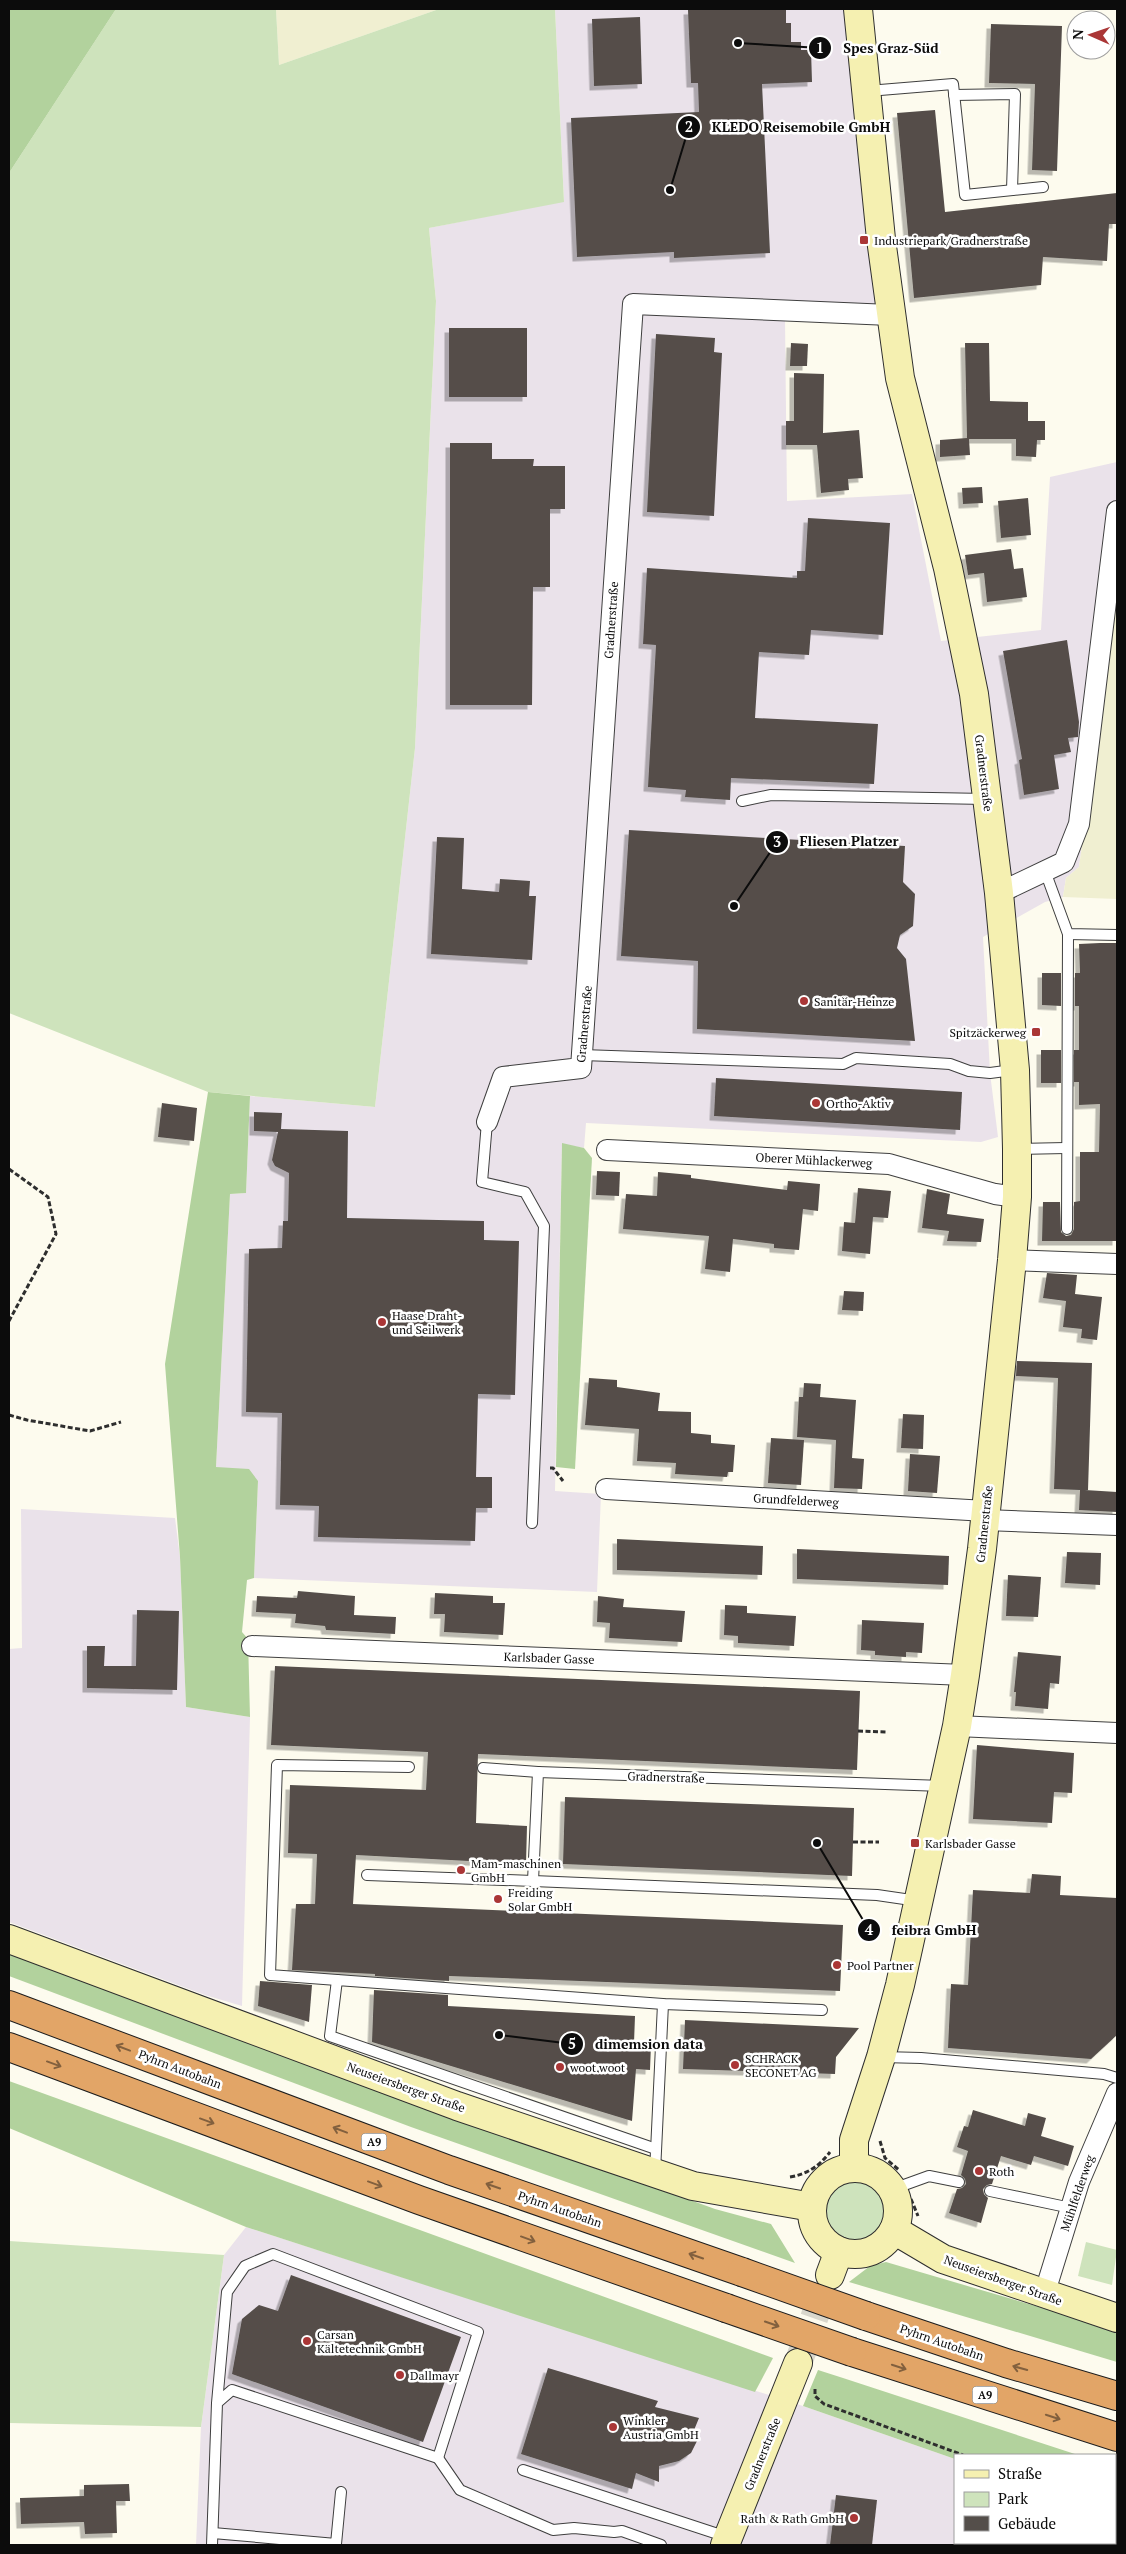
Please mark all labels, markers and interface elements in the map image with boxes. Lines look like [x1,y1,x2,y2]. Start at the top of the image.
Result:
north arrow [1066,10,1116,60]
text: N [1068,29,1087,40]
callout: Spes Graz-Süd [808,34,948,63]
text: 1 [816,37,824,57]
text: Spes Graz-Süd [843,38,939,57]
callout: KLEDO Reisemobile GmbH [676,112,900,141]
text: 2 [685,116,693,136]
text: KLEDO Reisemobile GmbH [712,117,891,136]
place label: Industriepark/Gradnerstraße [874,233,1028,248]
marker: Industriepark/Gradnerstraße [858,234,870,246]
street label: Gradnerstraße [601,581,621,659]
street label: Gradnerstraße [972,734,996,812]
callout: Fliesen Platzer [765,827,909,856]
text: 3 [773,831,781,851]
text: Fliesen Platzer [800,831,898,850]
street label: Gradnerstraße [573,985,595,1063]
place label: Sanitär-Heinze [814,994,894,1009]
marker: Sanitär-Heinze [798,995,810,1007]
place label: Spitzäckerweg [949,1025,1027,1040]
marker: Spitzäckerweg [1030,1026,1042,1038]
place label: Ortho-Aktiv [826,1096,892,1111]
marker: Ortho-Aktiv [810,1097,822,1109]
street label: Oberer Mühlackerweg [755,1149,873,1171]
place label: Haase Draht- und Seilwerk [392,1308,462,1337]
marker: Haase Draht- und Seilwerk [376,1316,388,1328]
street label: Gradnerstraße [972,1485,996,1563]
street label: Grundfelderweg [753,1490,840,1510]
street label: Karlsbader Gasse [503,1649,595,1667]
street label: Gradnerstraße [627,1768,705,1786]
place label: Karlsbader Gasse [925,1836,1016,1851]
marker: Karlsbader Gasse [909,1837,921,1849]
place label: Mam-maschinen GmbH [471,1856,561,1885]
marker: Mam-maschinen GmbH [455,1864,467,1876]
place label: Freiding Solar GmbH [508,1885,572,1914]
marker: Freiding Solar GmbH [492,1893,504,1905]
callout: feibra GmbH [856,1916,986,1945]
text: 4 [865,1919,874,1939]
text: feibra GmbH [892,1920,977,1939]
place label: Pool Partner [847,1958,914,1973]
marker: Pool Partner [831,1959,843,1971]
callout: dimemsion data [560,2030,713,2059]
text: 5 [568,2033,576,2053]
text: dimemsion data [595,2034,703,2053]
one-way arrow [115,2043,131,2052]
street label: Pyhrn Autobahn [136,2046,224,2092]
place label: SCHRACK SECONET AG [745,2051,817,2080]
street label: Neuseiersberger Straße [345,2059,467,2115]
marker: SCHRACK SECONET AG [729,2059,741,2071]
one-way arrow [46,2060,62,2069]
place label: woot.woot [569,2060,626,2075]
marker: woot.woot [554,2061,566,2073]
one-way arrow [199,2117,214,2126]
one-way arrow [333,2125,349,2134]
road number: A9 [362,2134,386,2150]
street label: Mühlfelderweg [1057,2152,1097,2233]
place label: Roth [989,2164,1014,2179]
marker: Roth [973,2165,985,2177]
one-way arrow [367,2180,383,2189]
one-way arrow [486,2181,501,2190]
street label: Pyhrn Autobahn [516,2188,604,2230]
one-way arrow [520,2235,536,2244]
one-way arrow [688,2251,704,2261]
street label: Neuseiersberger Straße [942,2252,1064,2308]
one-way arrow [763,2320,779,2329]
street label: Pyhrn Autobahn [898,2321,986,2363]
place label: Carsan Kältetechnik GmbH [317,2327,422,2356]
marker: Carsan Kältetechnik GmbH [301,2335,313,2347]
one-way arrow [890,2362,906,2372]
one-way arrow [1012,2362,1028,2372]
place label: Dallmayr [410,2368,459,2383]
marker: Dallmayr [394,2369,406,2381]
road number: A9 [972,2386,998,2404]
one-way arrow [1045,2412,1061,2422]
place label: Winkler Austria GmbH [623,2413,699,2442]
street label: Gradnerstraße [741,2415,783,2493]
marker: Winkler Austria GmbH [607,2421,619,2433]
legend [954,2454,1116,2544]
text: Straße [998,2463,1042,2483]
text: Park [998,2488,1028,2508]
place label: Rath & Rath GmbH [741,2511,844,2526]
marker: Rath & Rath GmbH [848,2512,860,2524]
text: Gebäude [998,2513,1056,2533]

